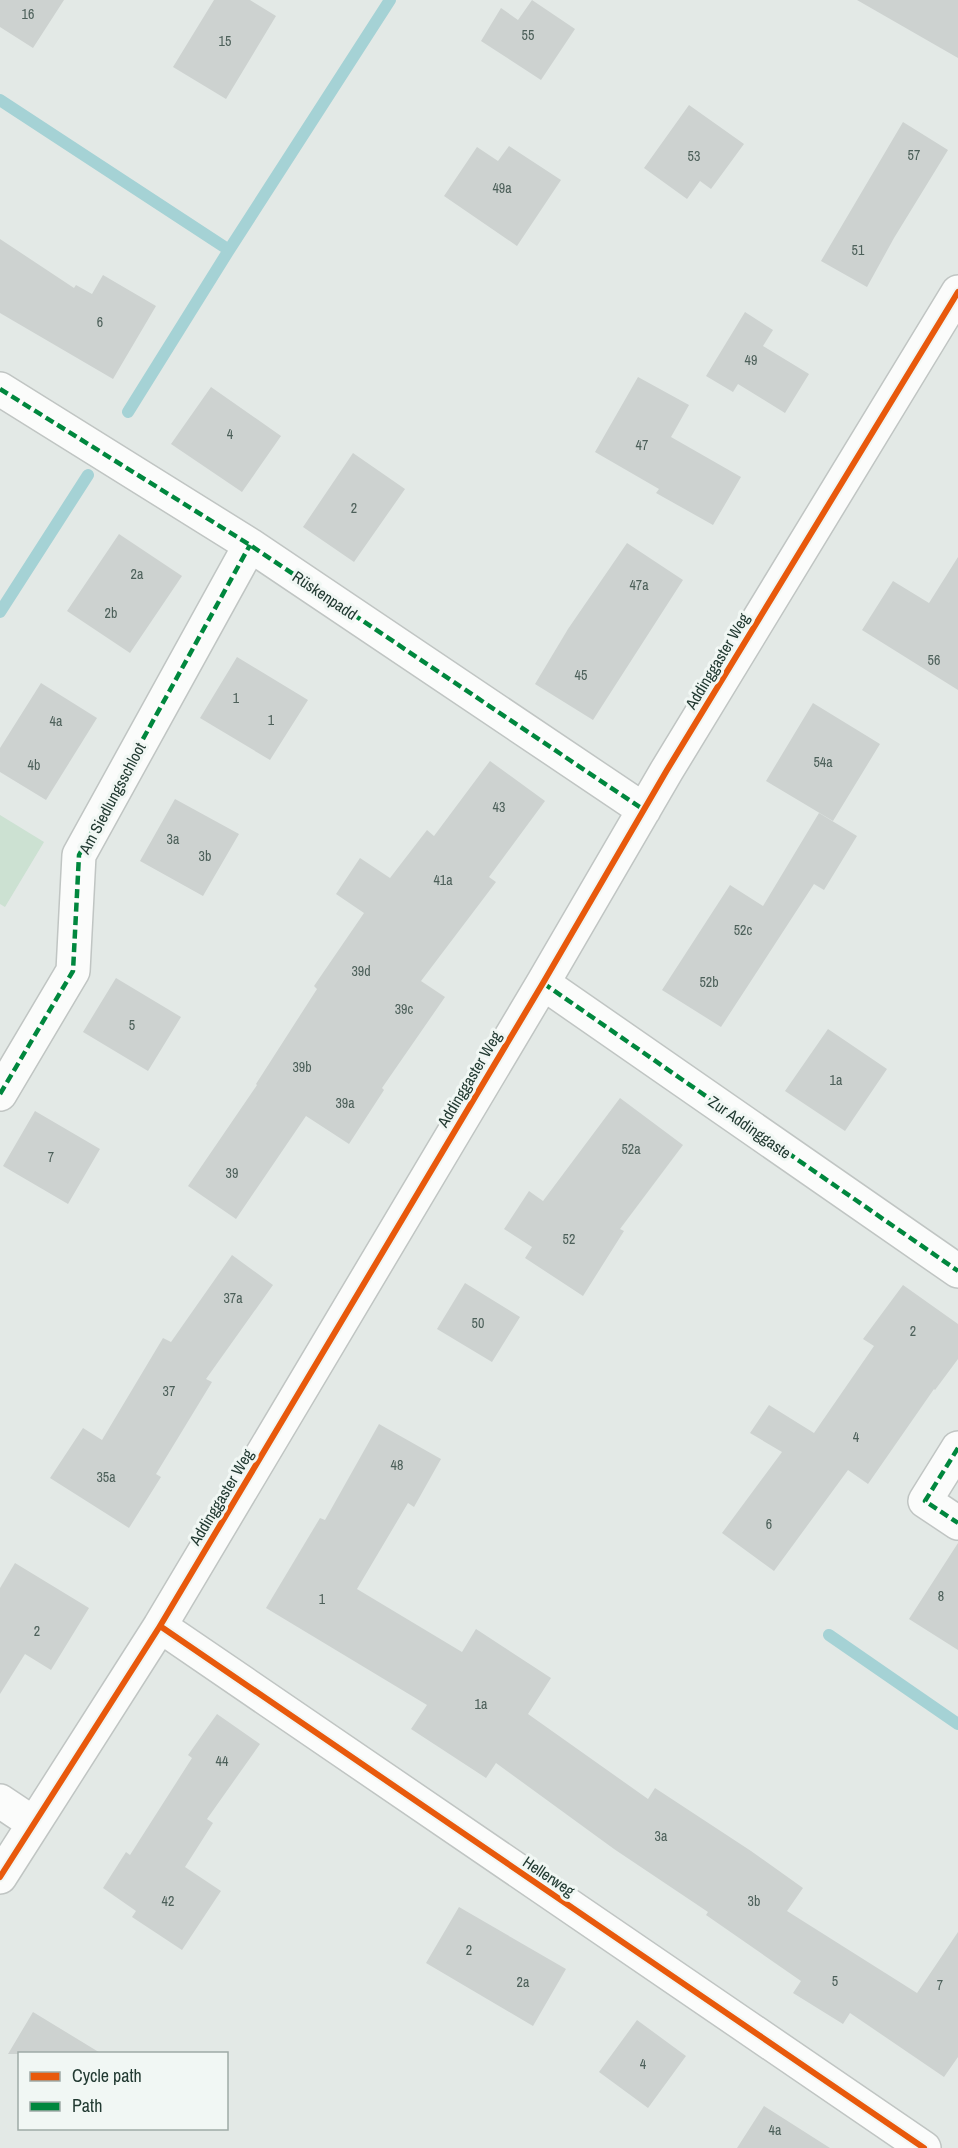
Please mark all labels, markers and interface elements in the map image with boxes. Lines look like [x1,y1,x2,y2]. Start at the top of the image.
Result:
house number: 16 [22,5,34,23]
house number: 55 [522,26,534,44]
house number: 15 [219,32,231,50]
house number: 57 [908,146,920,164]
house number: 53 [688,147,700,165]
house number: 49a [492,179,512,197]
house number: 51 [852,241,865,259]
house number: 6 [97,313,103,331]
house number: 49 [745,351,757,369]
house number: 4 [227,425,234,443]
house number: 47 [636,436,648,454]
house number: 2 [351,499,357,517]
house number: 2a [131,565,144,583]
street label: Rüskenpadd [288,565,362,625]
house number: 47a [629,576,649,594]
house number: 2b [105,604,117,622]
street label: Addinggaster Weg [679,608,755,714]
house number: 56 [928,651,940,669]
house number: 45 [575,666,587,684]
house number: 1 [233,689,240,707]
house number: 1 [268,711,275,729]
house number: 4a [50,712,63,730]
street label: Am Siedlungsschloot [73,738,151,858]
house number: 54a [813,753,833,771]
house number: 4b [28,756,40,774]
house number: 43 [493,798,505,816]
house number: 3a [167,830,180,848]
house number: 3b [199,847,211,865]
house number: 41a [433,871,453,889]
house number: 52c [734,921,753,939]
house number: 39d [351,962,371,980]
house number: 52b [699,973,719,991]
house number: 39c [395,1000,414,1018]
house number: 5 [129,1016,135,1034]
street label: Addinggaster Weg [431,1026,507,1132]
house number: 39b [292,1058,312,1076]
house number: 1a [830,1071,843,1089]
street label: Zur Addinggaste [704,1090,796,1164]
house number: 39a [335,1094,355,1112]
house number: 52a [621,1140,641,1158]
house number: 7 [48,1148,54,1166]
house number: 39 [226,1164,238,1182]
house number: 52 [563,1230,575,1248]
house number: 37a [223,1289,243,1307]
house number: 50 [472,1314,484,1332]
house number: 2 [910,1322,916,1340]
house number: 37 [163,1382,175,1400]
house number: 4 [853,1428,860,1446]
street label: Addinggaster Weg [183,1444,259,1550]
house number: 48 [391,1456,403,1474]
house number: 35a [96,1468,116,1486]
house number: 6 [766,1515,772,1533]
house number: 8 [938,1587,944,1605]
house number: 1 [319,1590,326,1608]
house number: 2 [34,1622,40,1640]
house number: 1a [475,1695,488,1713]
house number: 44 [216,1752,229,1770]
house number: 3a [655,1827,668,1845]
street label: Hellerweg [519,1851,580,1902]
house number: 42 [162,1892,174,1910]
house number: 3b [748,1892,760,1910]
house number: 2 [466,1941,472,1959]
house number: 5 [832,1972,838,1990]
house number: 2a [517,1973,530,1991]
house number: 7 [937,1976,943,1994]
legend [18,2052,228,2130]
house number: 4 [640,2055,647,2073]
text: Cycle path [72,2063,142,2088]
text: Path [72,2093,102,2118]
house number: 4a [769,2121,782,2139]

